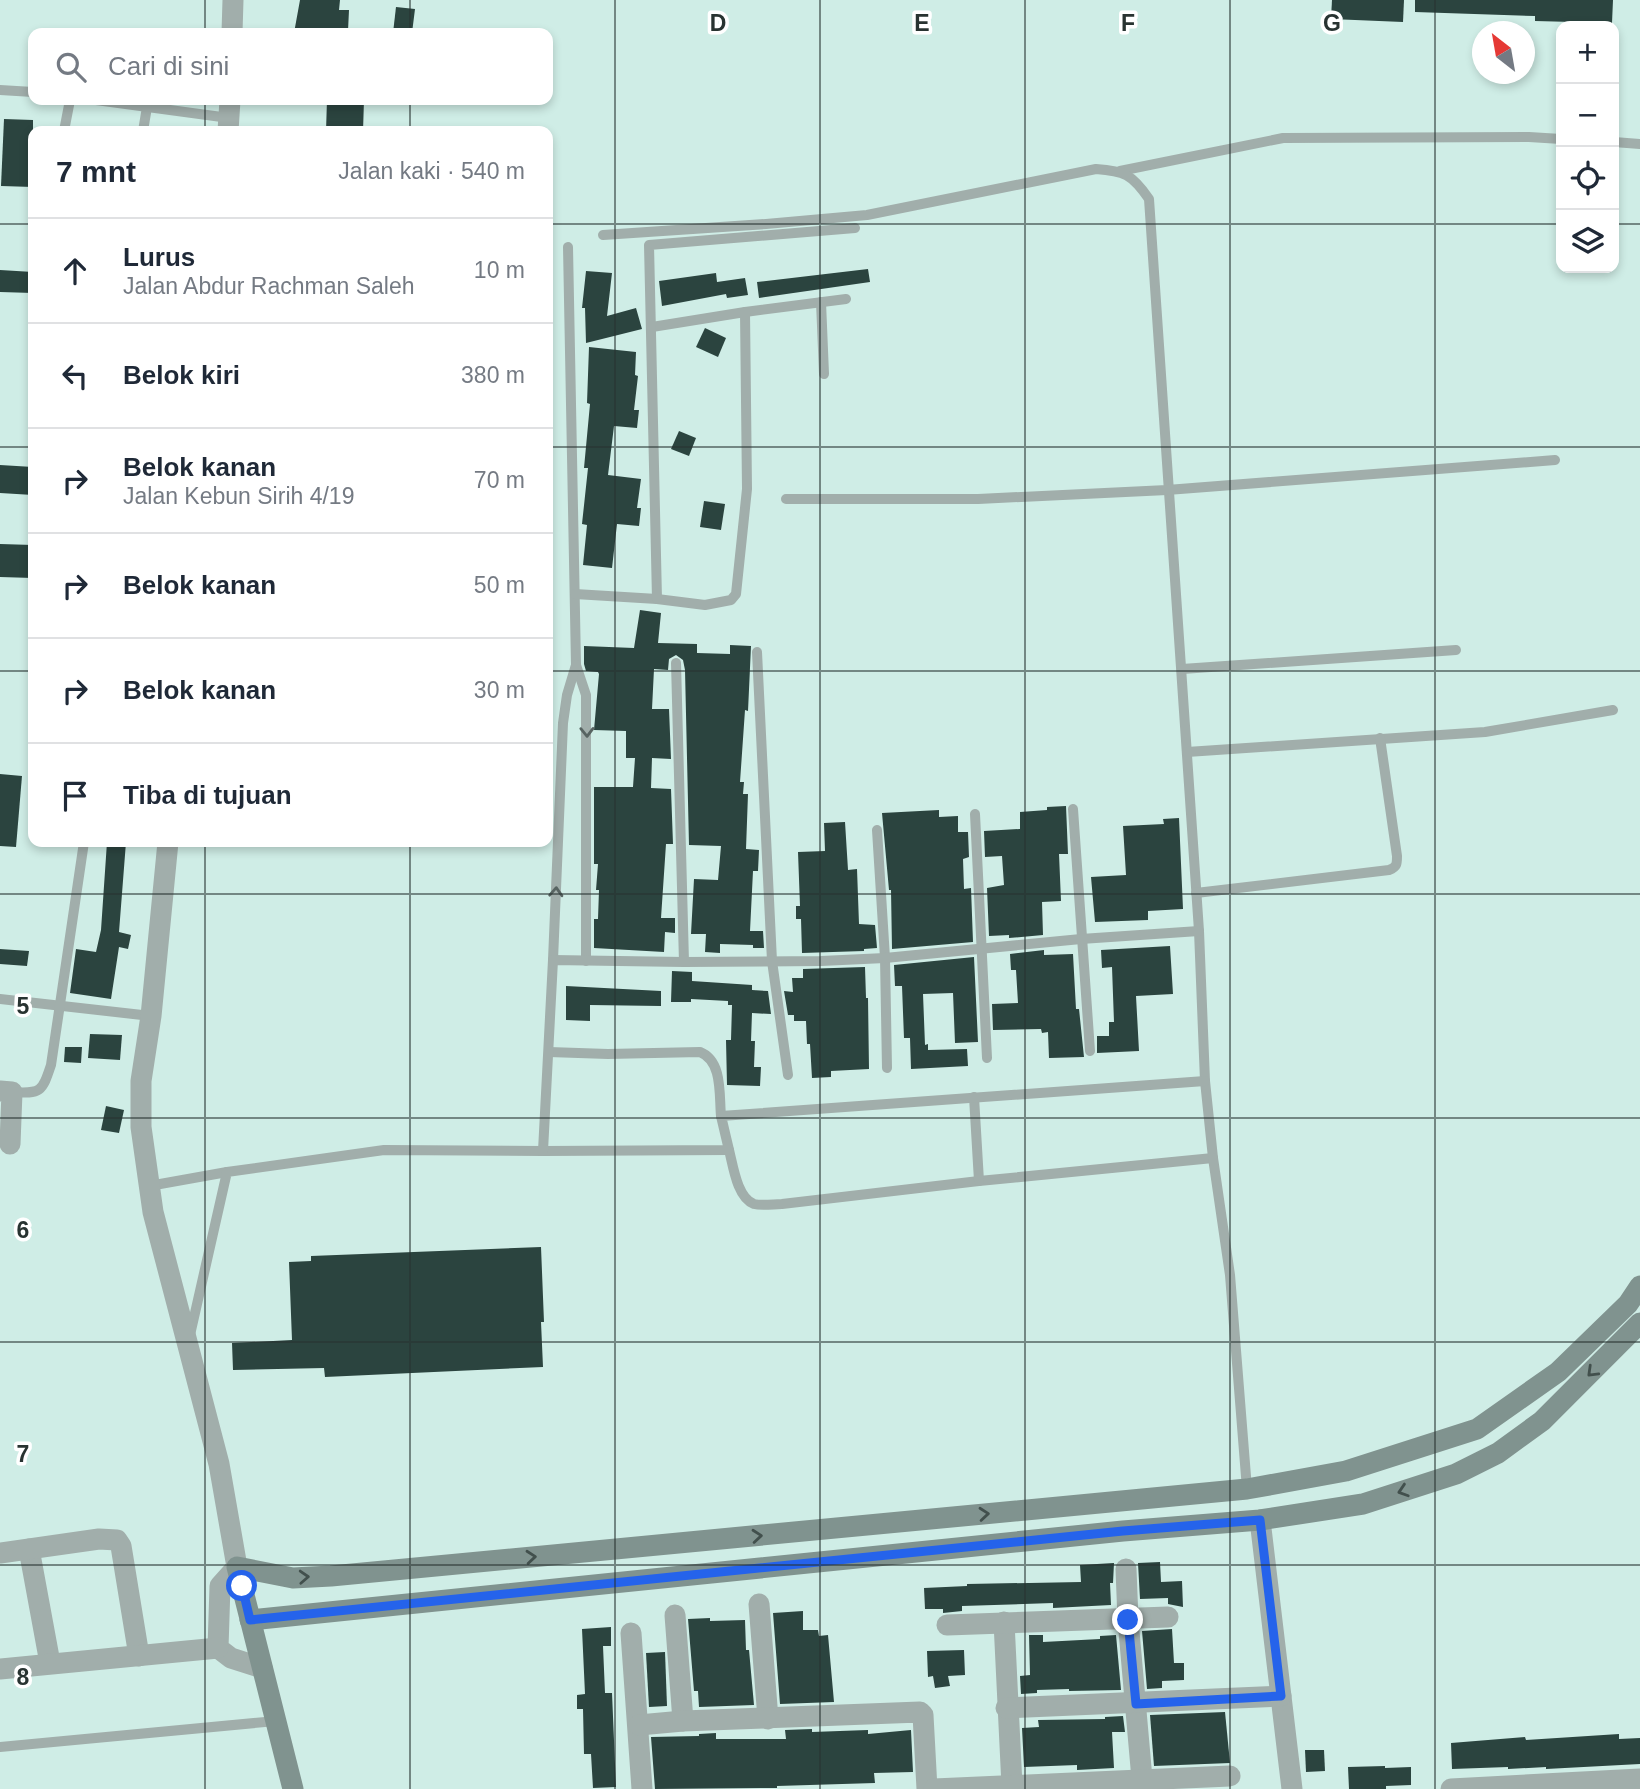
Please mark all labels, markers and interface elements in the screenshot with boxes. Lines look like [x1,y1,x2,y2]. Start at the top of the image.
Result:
text: D [710,10,726,36]
text: E [914,10,930,36]
text: F [1121,10,1135,36]
text: G [1323,10,1341,36]
north arrow [1472,21,1535,84]
map controls [1556,21,1619,273]
button: + [1556,21,1619,84]
search box [28,28,553,105]
icon: search [52,48,90,86]
text: Cari di sini [108,51,229,81]
button: − [1556,84,1619,147]
button: locate [1556,147,1619,210]
text: 7 mnt [56,155,136,188]
text: Jalan kaki · 540 m [338,158,525,184]
button: layers [1556,210,1619,273]
text: Lurus [123,242,195,272]
icon: ahead [56,252,94,290]
text: 10 m [474,257,525,283]
text: Jalan Abdur Rachman Saleh [123,273,415,299]
icon: left [56,357,94,395]
text: Belok kiri [123,360,240,390]
text: 380 m [461,362,525,388]
text: Belok kanan [123,452,276,482]
icon: right [56,462,94,500]
text: 70 m [474,467,525,493]
text: Jalan Kebun Sirih 4/19 [123,483,354,509]
icon: right [56,567,94,605]
text: Belok kanan [123,570,276,600]
text: 50 m [474,572,525,598]
icon: right [56,672,94,710]
text: Belok kanan [123,675,276,705]
text: 30 m [474,677,525,703]
one-way arrow [579,727,595,738]
icon: arrive [56,777,94,815]
text: Tiba di tujuan [123,780,292,810]
one-way arrow [549,886,564,897]
text: 5 [17,993,30,1019]
text: 6 [17,1217,29,1243]
one-way arrow [1588,1364,1601,1377]
text: 7 [17,1441,29,1467]
one-way arrow [1397,1483,1409,1498]
one-way arrow [979,1507,990,1522]
one-way arrow [751,1528,763,1543]
one-way arrow [526,1550,537,1565]
route start [226,1570,257,1601]
one-way arrow [299,1570,310,1585]
route end [1112,1604,1143,1635]
text: 8 [17,1664,30,1690]

